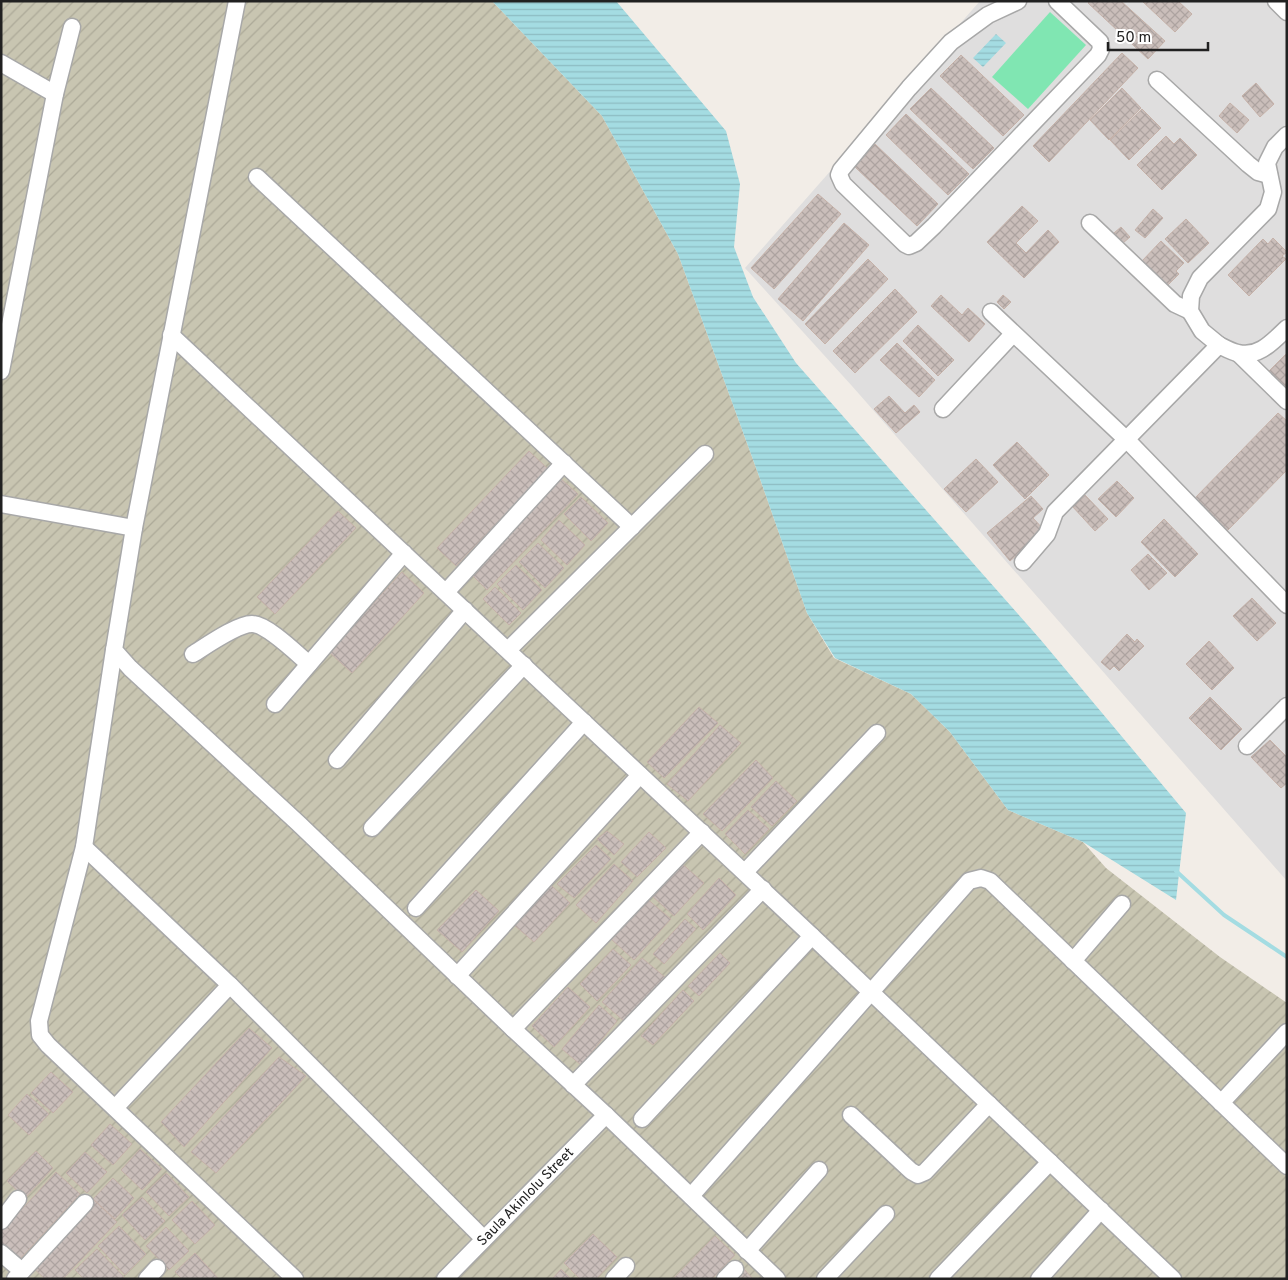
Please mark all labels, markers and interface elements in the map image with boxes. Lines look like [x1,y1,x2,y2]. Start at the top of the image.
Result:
scale bar [1108,20,1208,52]
text: 50 m [1116,29,1151,48]
street label: Saula Akinlolu Street [474,1144,577,1250]

